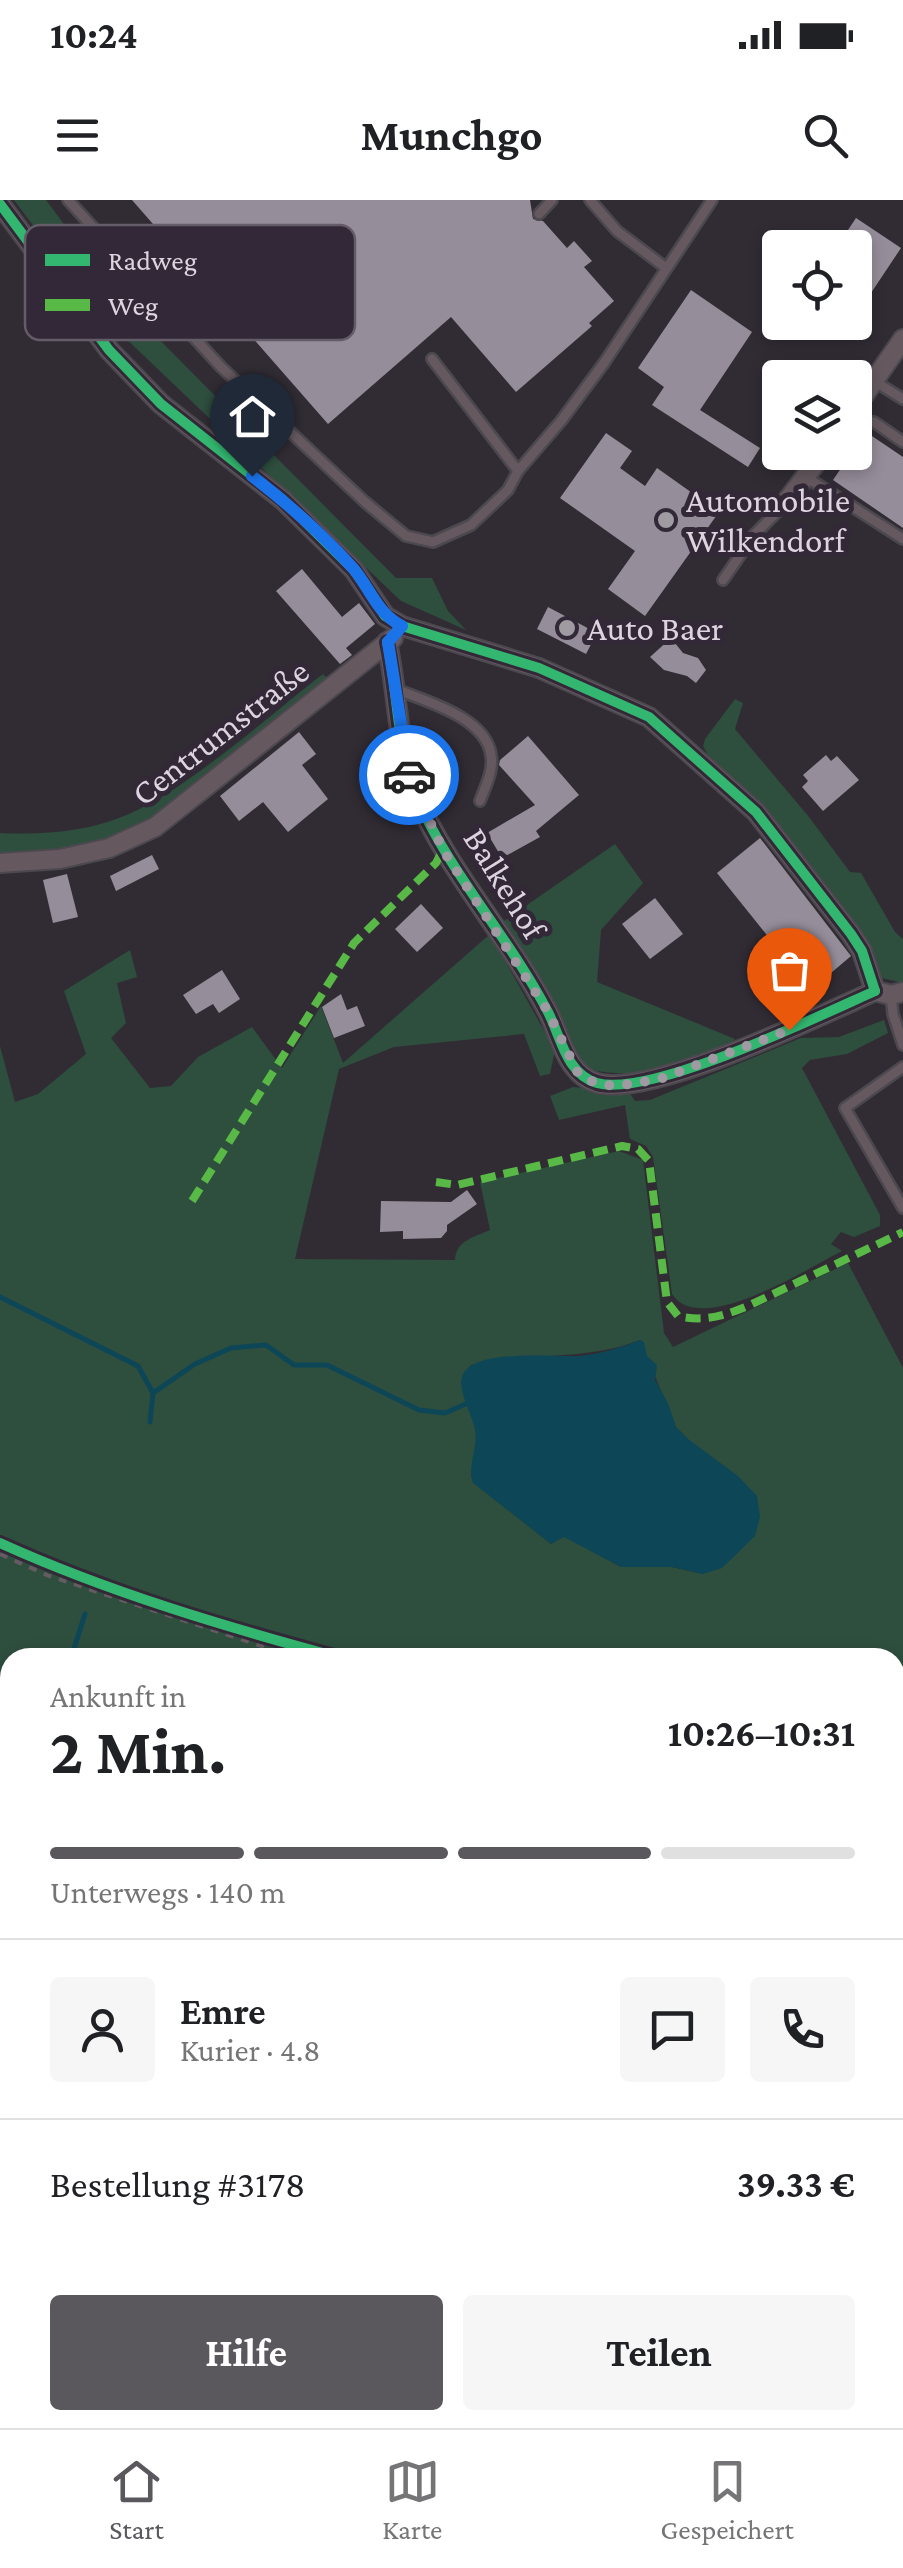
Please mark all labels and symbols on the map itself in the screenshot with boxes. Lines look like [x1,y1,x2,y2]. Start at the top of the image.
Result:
legend [25,225,355,340]
text: Radweg [108,245,198,276]
text: Weg [108,290,159,321]
pin [210,374,295,477]
place label: Automobile Wilkendorf [686,481,850,560]
marker: Automobile Wilkendorf [655,509,677,531]
place label: Auto Baer [587,609,724,648]
marker: Auto Baer [556,617,578,639]
street label: Centrumstraße [124,651,316,813]
courier [359,725,459,825]
street label: Balkehof [455,821,555,947]
pin [747,928,832,1031]

